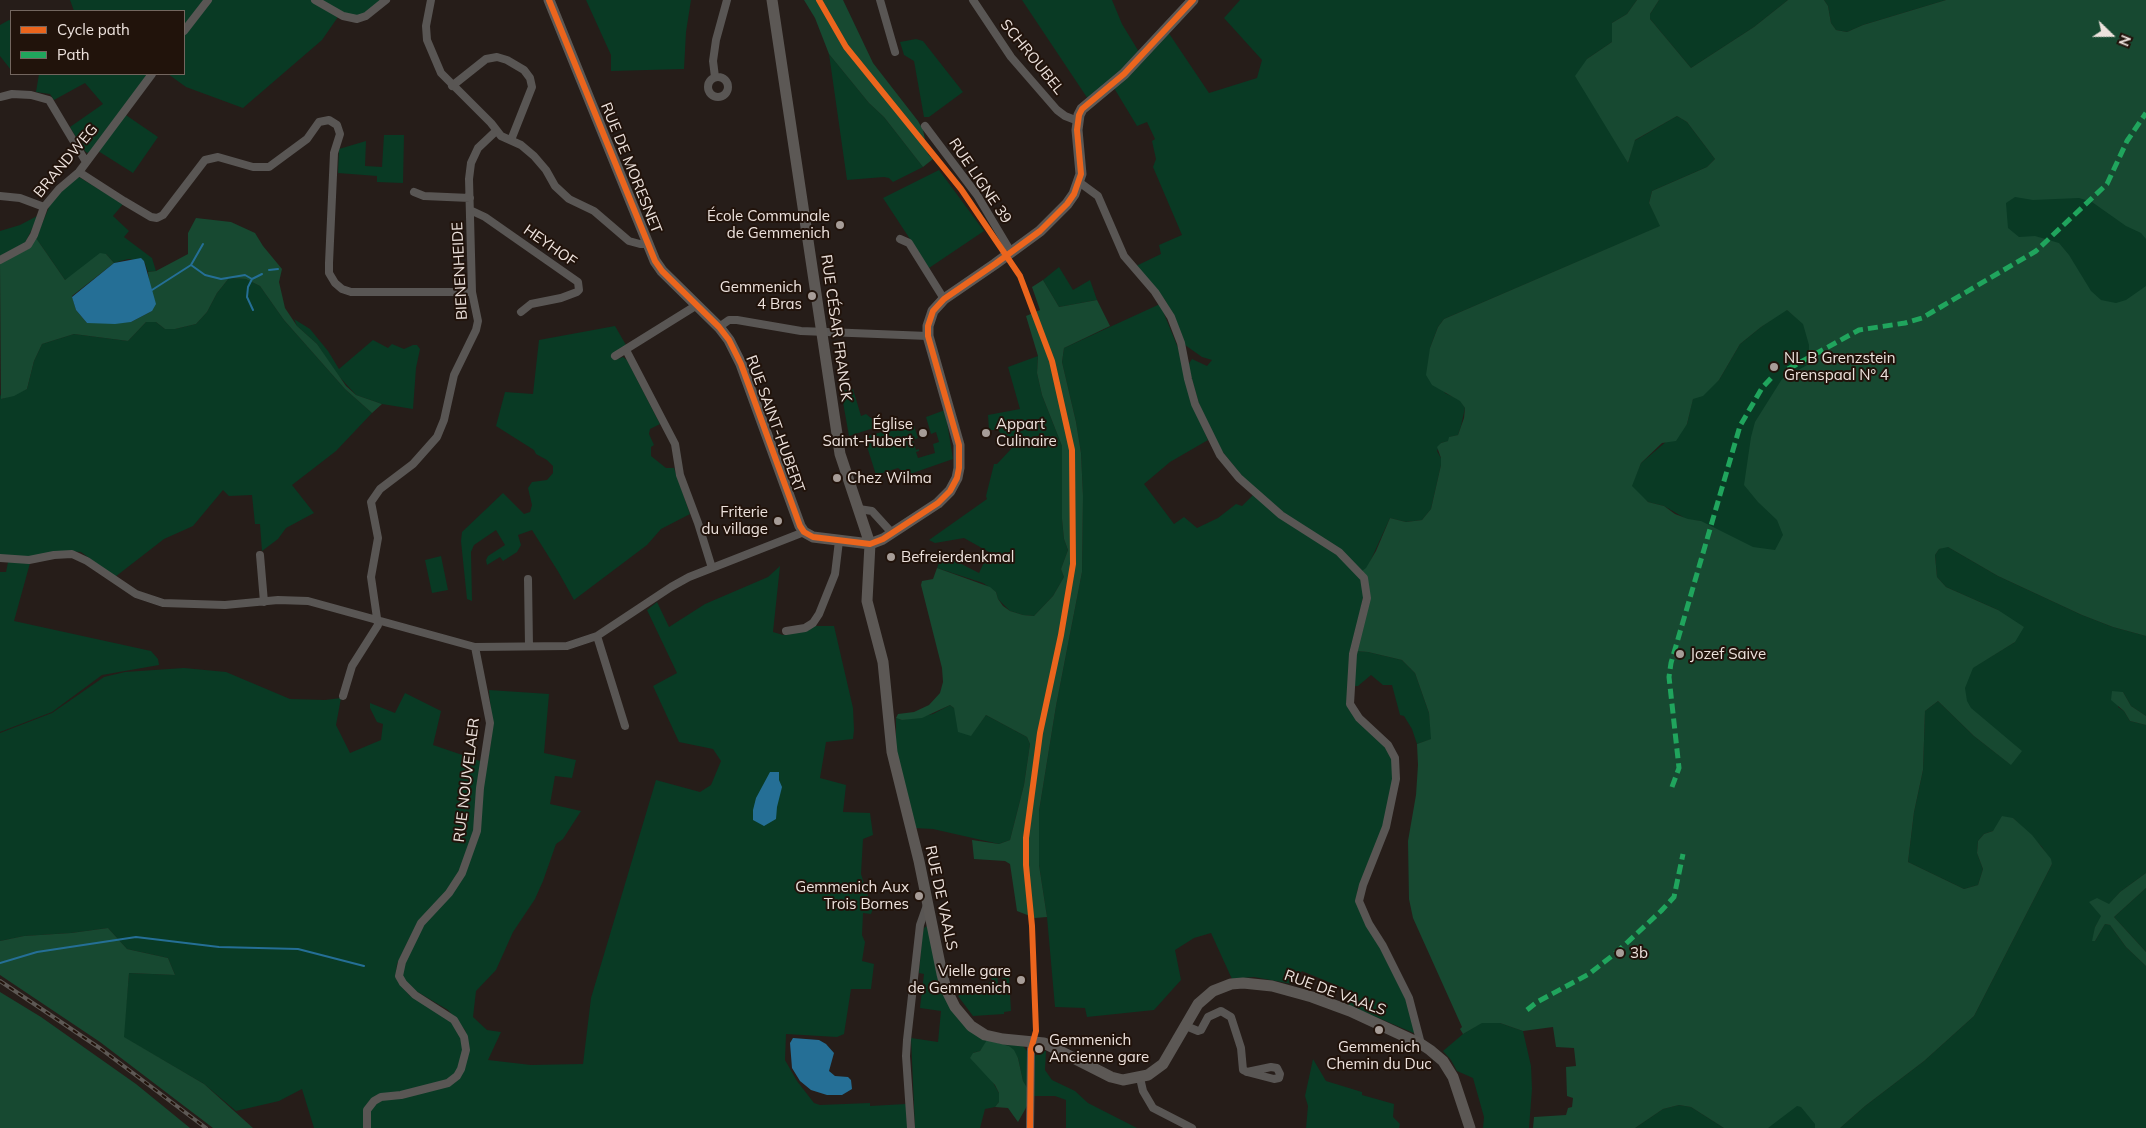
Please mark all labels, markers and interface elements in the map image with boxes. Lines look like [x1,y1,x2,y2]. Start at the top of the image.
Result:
legend [10,10,185,75]
north arrow [2086,10,2136,60]
street label: SCHROUBEL [996,16,1068,98]
text: Cycle path [57,20,130,39]
text: N [2115,32,2135,49]
text: Path [57,45,89,64]
street label: RUE DE MORESNET [596,100,666,236]
street label: BRANDWEG [30,121,102,201]
street label: RUE LIGNE 39 [945,135,1015,227]
place label: École Communale de Gemmenich [707,207,830,242]
marker: École Communale de Gemmenich [834,219,846,231]
street label: BIENENHEIDE [448,221,472,321]
street label: HEYHOF [520,221,580,271]
street label: RUE CÉSAR FRANCK [817,253,855,403]
place label: Gemmenich 4 Bras [720,278,802,313]
marker: Gemmenich 4 Bras [806,290,818,302]
place label: NL B Grenzstein Grenspaal N° 4 [1784,349,1895,384]
street label: RUE SAINT-HUBERT [742,353,808,495]
marker: NL B Grenzstein Grenspaal N° 4 [1768,361,1780,373]
place label: Église Saint-Hubert [822,415,913,450]
place label: Appart Culinaire [996,415,1057,450]
marker: Église Saint-Hubert [917,427,929,439]
marker: Appart Culinaire [980,427,992,439]
place label: Chez Wilma [847,469,932,487]
marker: Chez Wilma [831,472,843,484]
place label: Friterie du village [702,503,768,538]
marker: Friterie du village [772,515,784,527]
place label: Befreierdenkmal [901,548,1014,566]
marker: Befreierdenkmal [885,551,897,563]
place label: Jozef Saive [1690,645,1766,663]
marker: Jozef Saive [1674,648,1686,660]
street label: RUE NOUVELAER [450,717,484,843]
street label: RUE DE VAALS [921,844,961,952]
place label: Gemmenich Aux Trois Bornes [795,878,909,913]
marker: Gemmenich Aux Trois Bornes [913,890,925,902]
place label: 3b [1630,944,1648,962]
marker: 3b [1614,947,1626,959]
place label: Vielle gare de Gemmenich [908,962,1011,997]
street label: RUE DE VAALS [1282,966,1388,1020]
marker: Vielle gare de Gemmenich [1015,974,1027,986]
marker: Gemmenich Chemin du Duc [1373,1024,1385,1036]
place label: Gemmenich Ancienne gare [1049,1031,1149,1066]
place label: Gemmenich Chemin du Duc [1326,1038,1432,1073]
marker: Gemmenich Ancienne gare [1033,1043,1045,1055]

